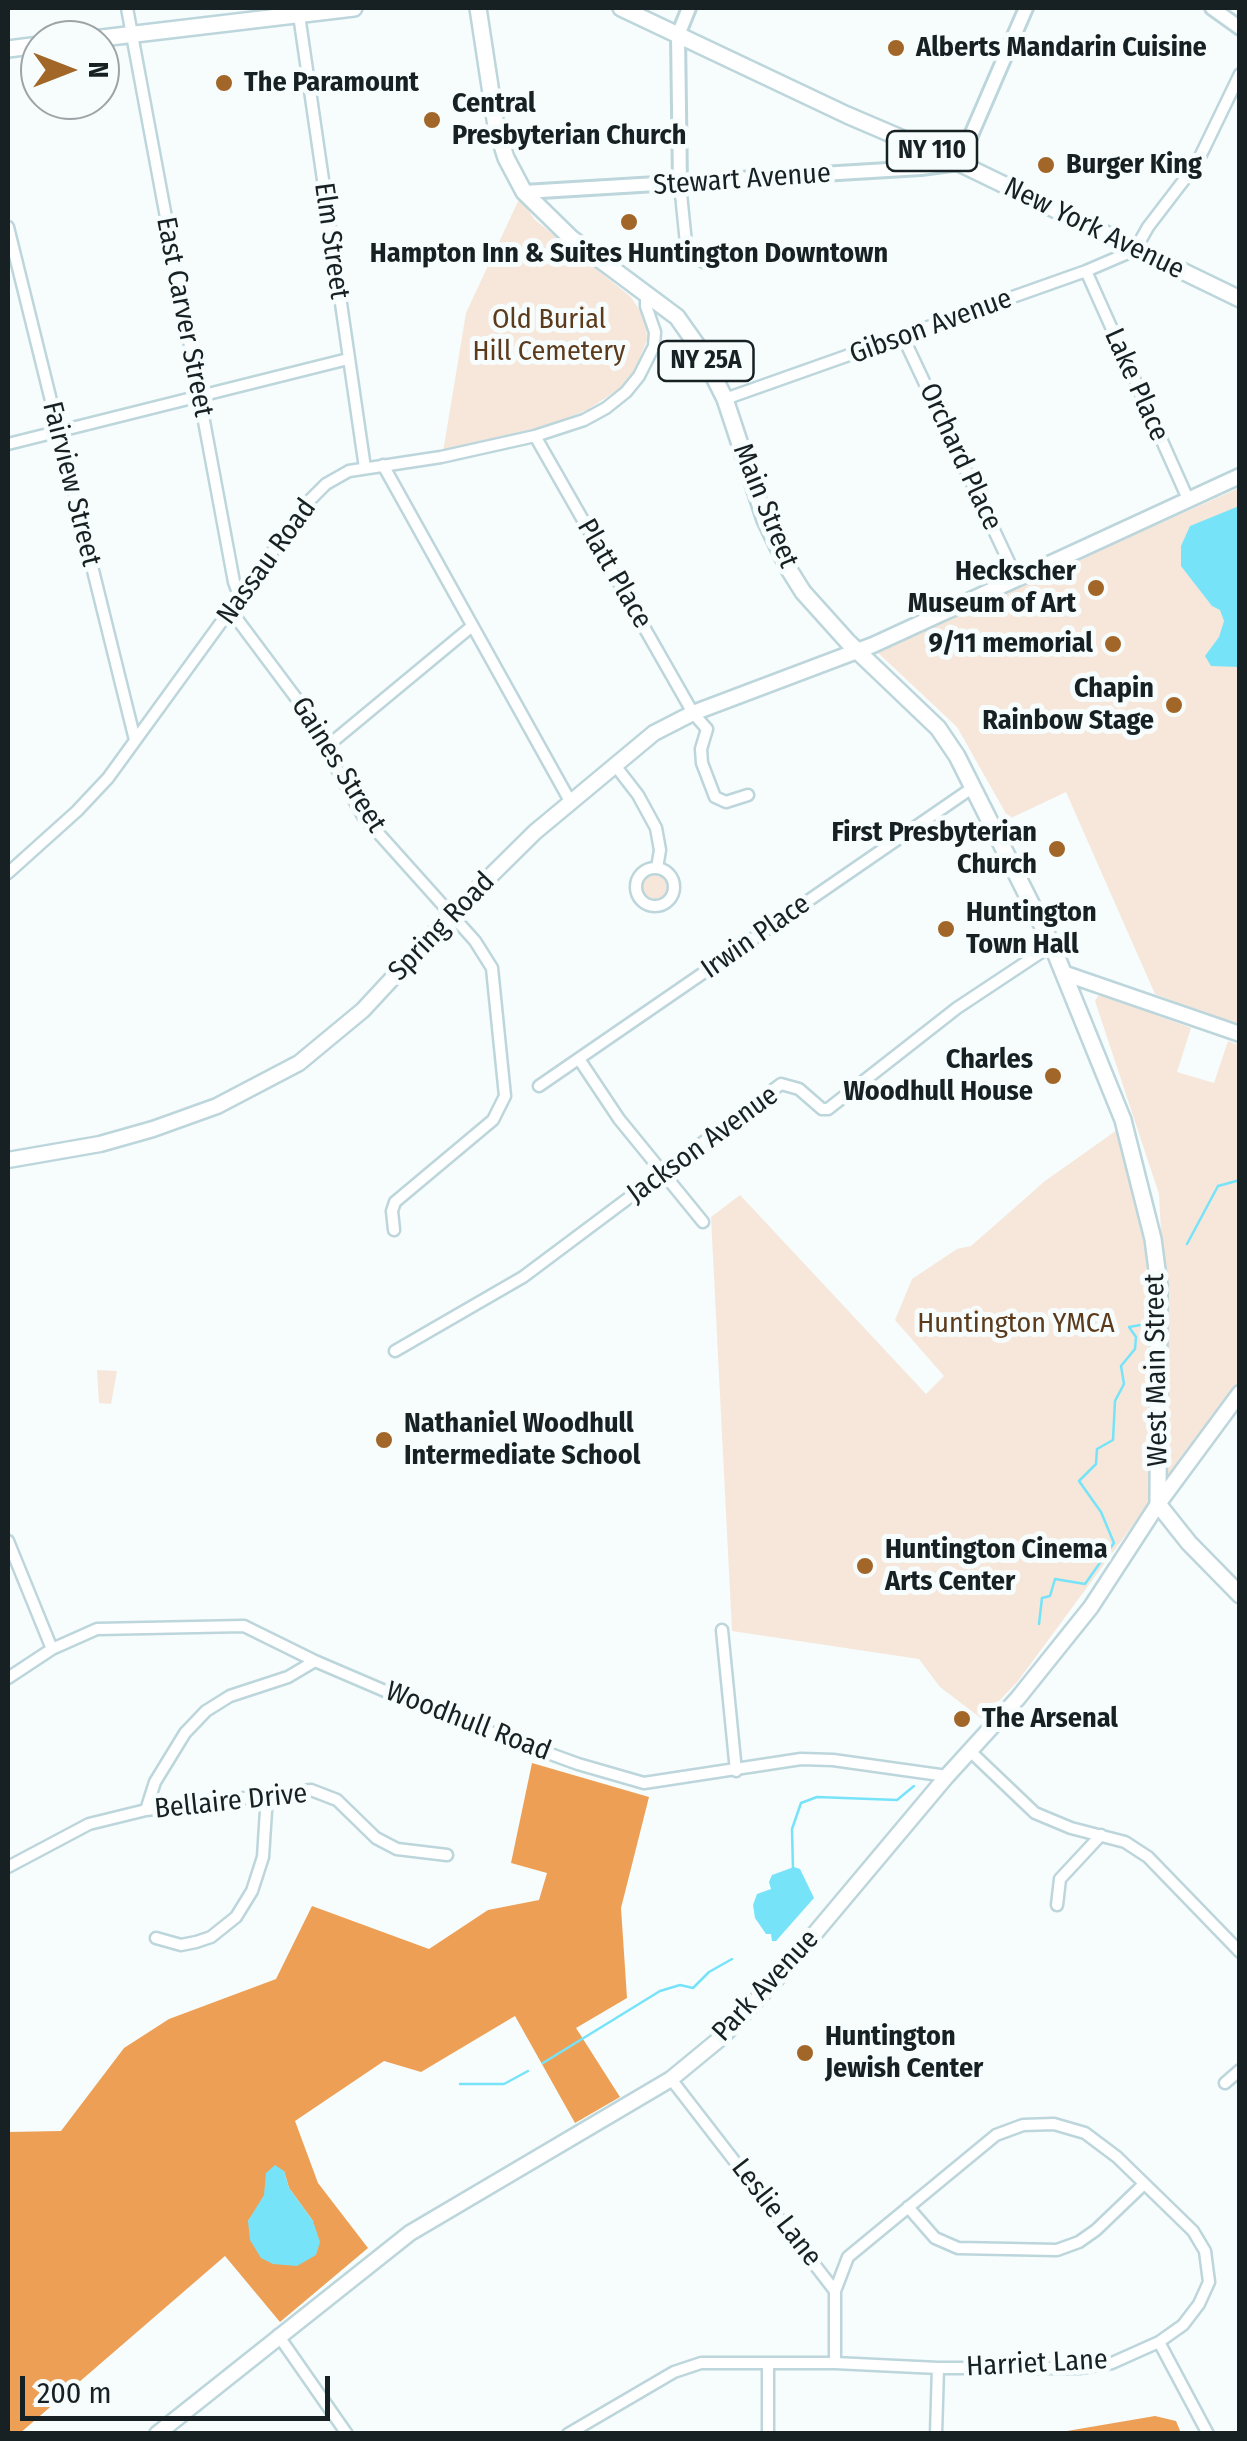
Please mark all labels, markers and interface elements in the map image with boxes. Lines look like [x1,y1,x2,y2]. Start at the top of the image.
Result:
north arrow [20,20,120,120]
place label: Alberts Mandarin Cuisine [916,31,1207,65]
marker: Alberts Mandarin Cuisine [885,37,907,59]
text: N [82,62,115,78]
place label: The Paramount [244,66,419,100]
marker: The Paramount [213,72,235,94]
place label: Central Presbyterian Church [452,87,686,153]
marker: Central Presbyterian Church [421,109,443,131]
road number: NY 110 [887,131,977,171]
place label: Burger King [1066,148,1202,182]
marker: Burger King [1035,154,1057,176]
street label: Stewart Avenue [652,157,832,203]
street label: New York Avenue [998,171,1190,287]
street label: Elm Street [306,181,356,301]
marker: Hampton Inn & Suites Huntington Downtown [618,211,640,233]
street label: East Carver Street [148,214,220,420]
place label: Hampton Inn & Suites Huntington Downtown [370,237,888,271]
street label: Gibson Avenue [845,282,1017,372]
park label: Old Burial Hill Cemetery [472,303,626,369]
street label: Lake Place [1096,323,1176,447]
road number: NY 25A [658,341,754,381]
street label: Orchard Place [911,378,1009,536]
street label: Fairview Street [34,398,108,570]
street label: Main Street [725,439,805,573]
street label: Nassau Road [210,493,324,631]
street label: Platt Place [569,513,659,635]
place label: Heckscher Museum of Art [908,555,1076,621]
marker: Heckscher Museum of Art [1085,577,1107,599]
place label: 9/11 memorial [929,627,1093,661]
marker: 9/11 memorial [1102,633,1124,655]
place label: Chapin Rainbow Stage [982,672,1154,738]
street label: Gaines Street [283,691,393,839]
marker: Chapin Rainbow Stage [1163,694,1185,716]
place label: First Presbyterian Church [832,816,1037,882]
marker: First Presbyterian Church [1046,838,1068,860]
street label: Spring Road [382,866,502,988]
street label: Irwin Place [695,888,817,986]
place label: Huntington Town Hall [966,896,1097,962]
marker: Huntington Town Hall [935,918,957,940]
place label: Charles Woodhull House [843,1043,1033,1109]
marker: Charles Woodhull House [1042,1065,1064,1087]
street label: Jackson Avenue [621,1079,785,1211]
street label: West Main Street [1139,1273,1175,1467]
park label: Huntington YMCA [917,1307,1115,1341]
place label: Nathaniel Woodhull Intermediate School [404,1407,640,1473]
marker: Nathaniel Woodhull Intermediate School [373,1429,395,1451]
place label: Huntington Cinema Arts Center [885,1533,1108,1599]
marker: Huntington Cinema Arts Center [854,1555,876,1577]
street label: Woodhull Road [381,1675,555,1769]
place label: The Arsenal [982,1702,1118,1736]
marker: The Arsenal [951,1708,973,1730]
street label: Bellaire Drive [153,1777,309,1827]
street label: Park Avenue [706,1923,826,2049]
place label: Huntington Jewish Center [825,2020,983,2086]
marker: Huntington Jewish Center [794,2042,816,2064]
street label: Leslie Lane [724,2153,828,2273]
street label: Harriet Lane [966,2344,1108,2384]
scale bar [25,2356,335,2418]
text: 200 m [37,2375,112,2411]

